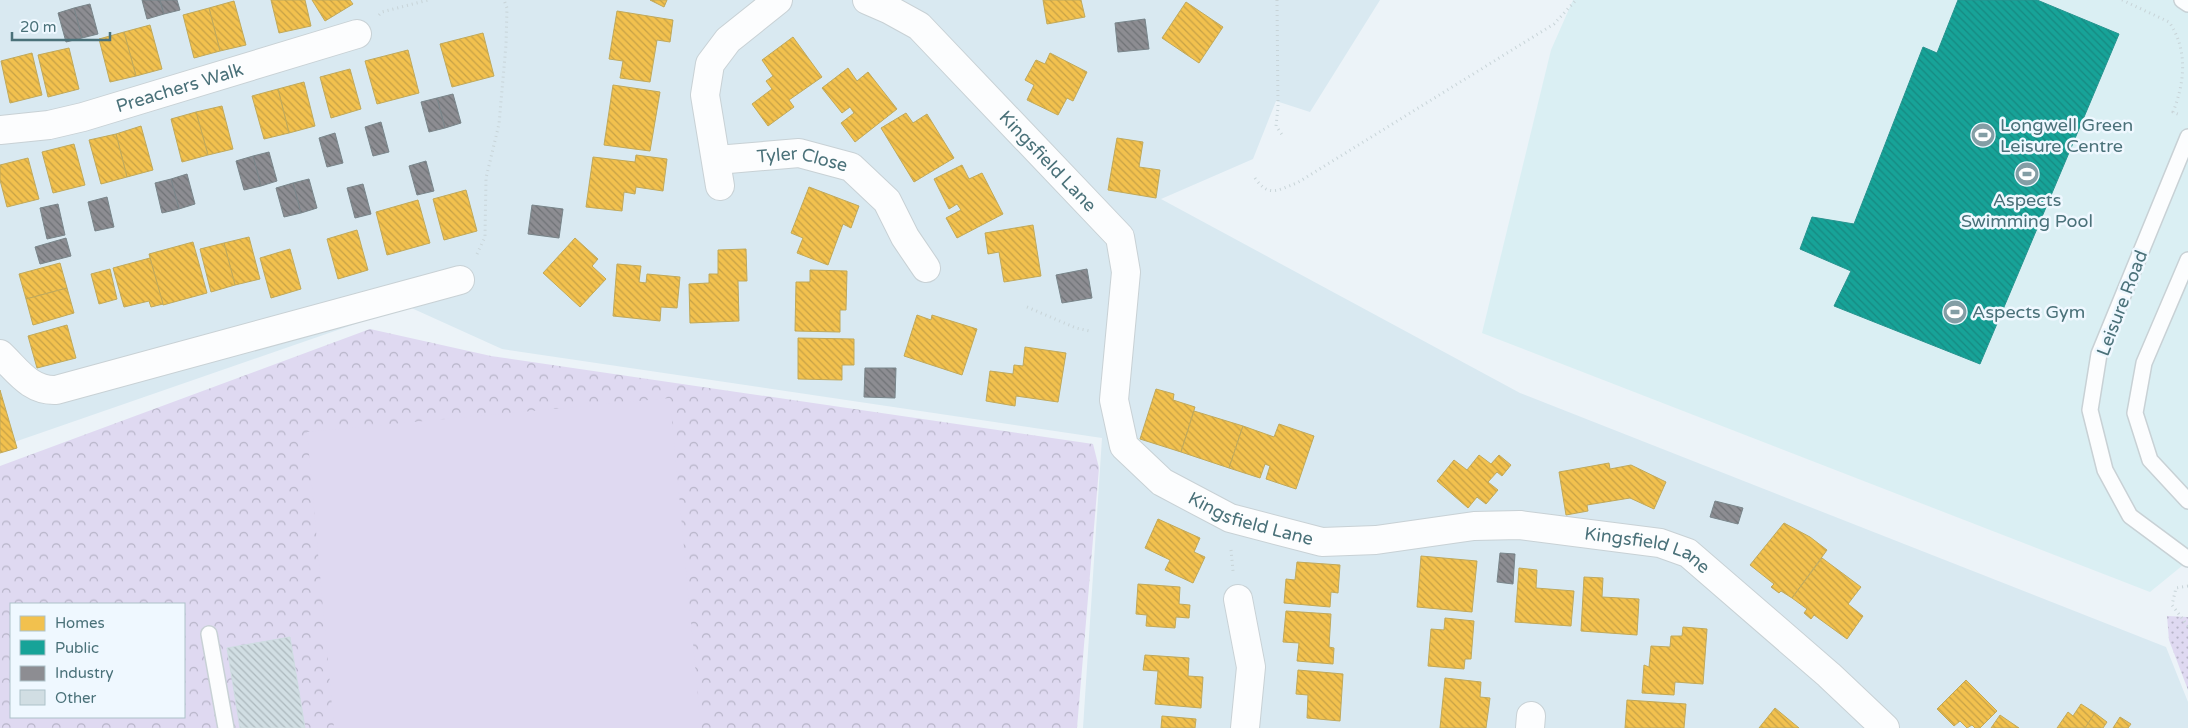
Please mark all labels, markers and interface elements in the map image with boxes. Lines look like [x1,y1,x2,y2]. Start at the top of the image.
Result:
scale bar [12,10,110,42]
text: 20 m [20,18,57,36]
street label: Preachers Walk [113,58,246,117]
street label: Kingsfield Lane [995,106,1101,216]
place label: Longwell Green Leisure Centre [2000,114,2133,157]
sports icon: Longwell Green Leisure Centre [1970,122,1996,148]
street label: Tyler Close [756,142,850,177]
sports icon: Aspects Swimming Pool [2014,161,2040,187]
place label: Aspects Swimming Pool [1961,189,2093,232]
street label: Leisure Road [2092,247,2152,359]
sports icon: Aspects Gym [1942,299,1968,325]
place label: Aspects Gym [1972,301,2085,323]
street label: Kingsfield Lane [1184,487,1316,550]
street label: Kingsfield Lane [1583,522,1715,578]
legend [10,603,185,718]
text: Homes [55,614,105,632]
text: Public [55,639,99,657]
text: Industry [55,664,114,682]
text: Other [55,689,97,707]

